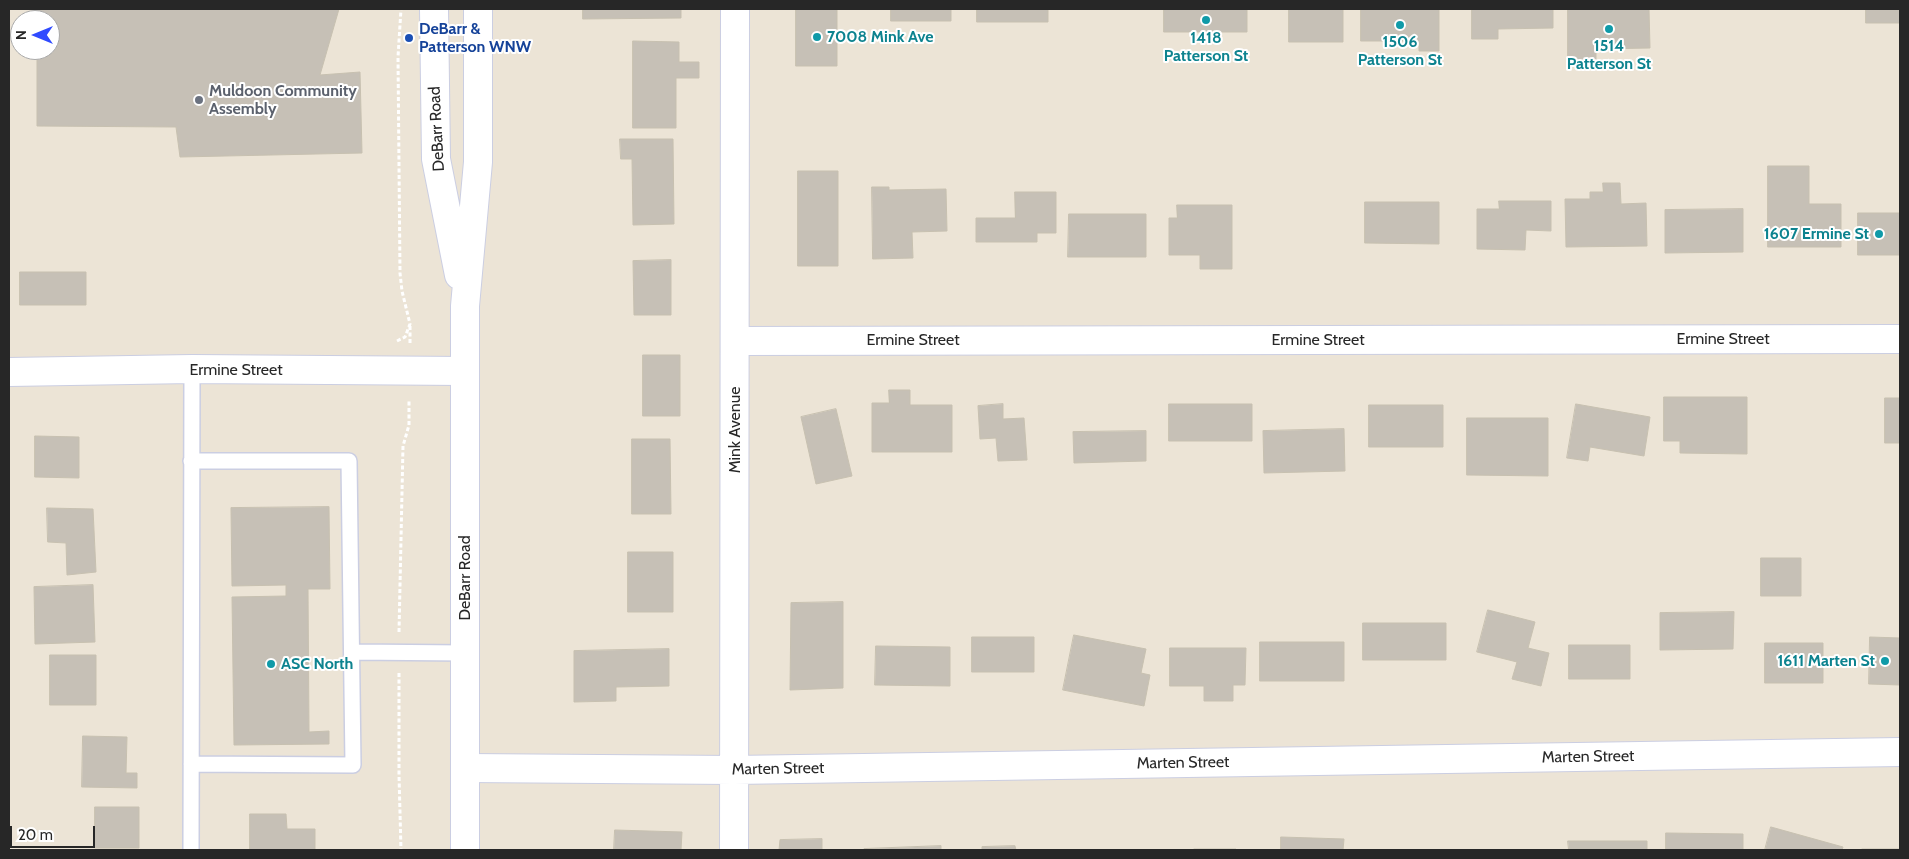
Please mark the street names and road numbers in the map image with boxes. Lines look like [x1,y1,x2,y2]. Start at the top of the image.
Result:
street label: DeBarr Road [425,86,449,172]
street label: Ermine Street [1676,329,1770,349]
street label: Ermine Street [866,330,960,350]
street label: Ermine Street [1271,330,1365,350]
street label: Ermine Street [189,360,283,380]
street label: Mink Avenue [725,387,745,473]
street label: DeBarr Road [455,535,475,621]
street label: Marten Street [1541,747,1635,767]
street label: Marten Street [1136,753,1230,773]
street label: Marten Street [731,759,825,779]

